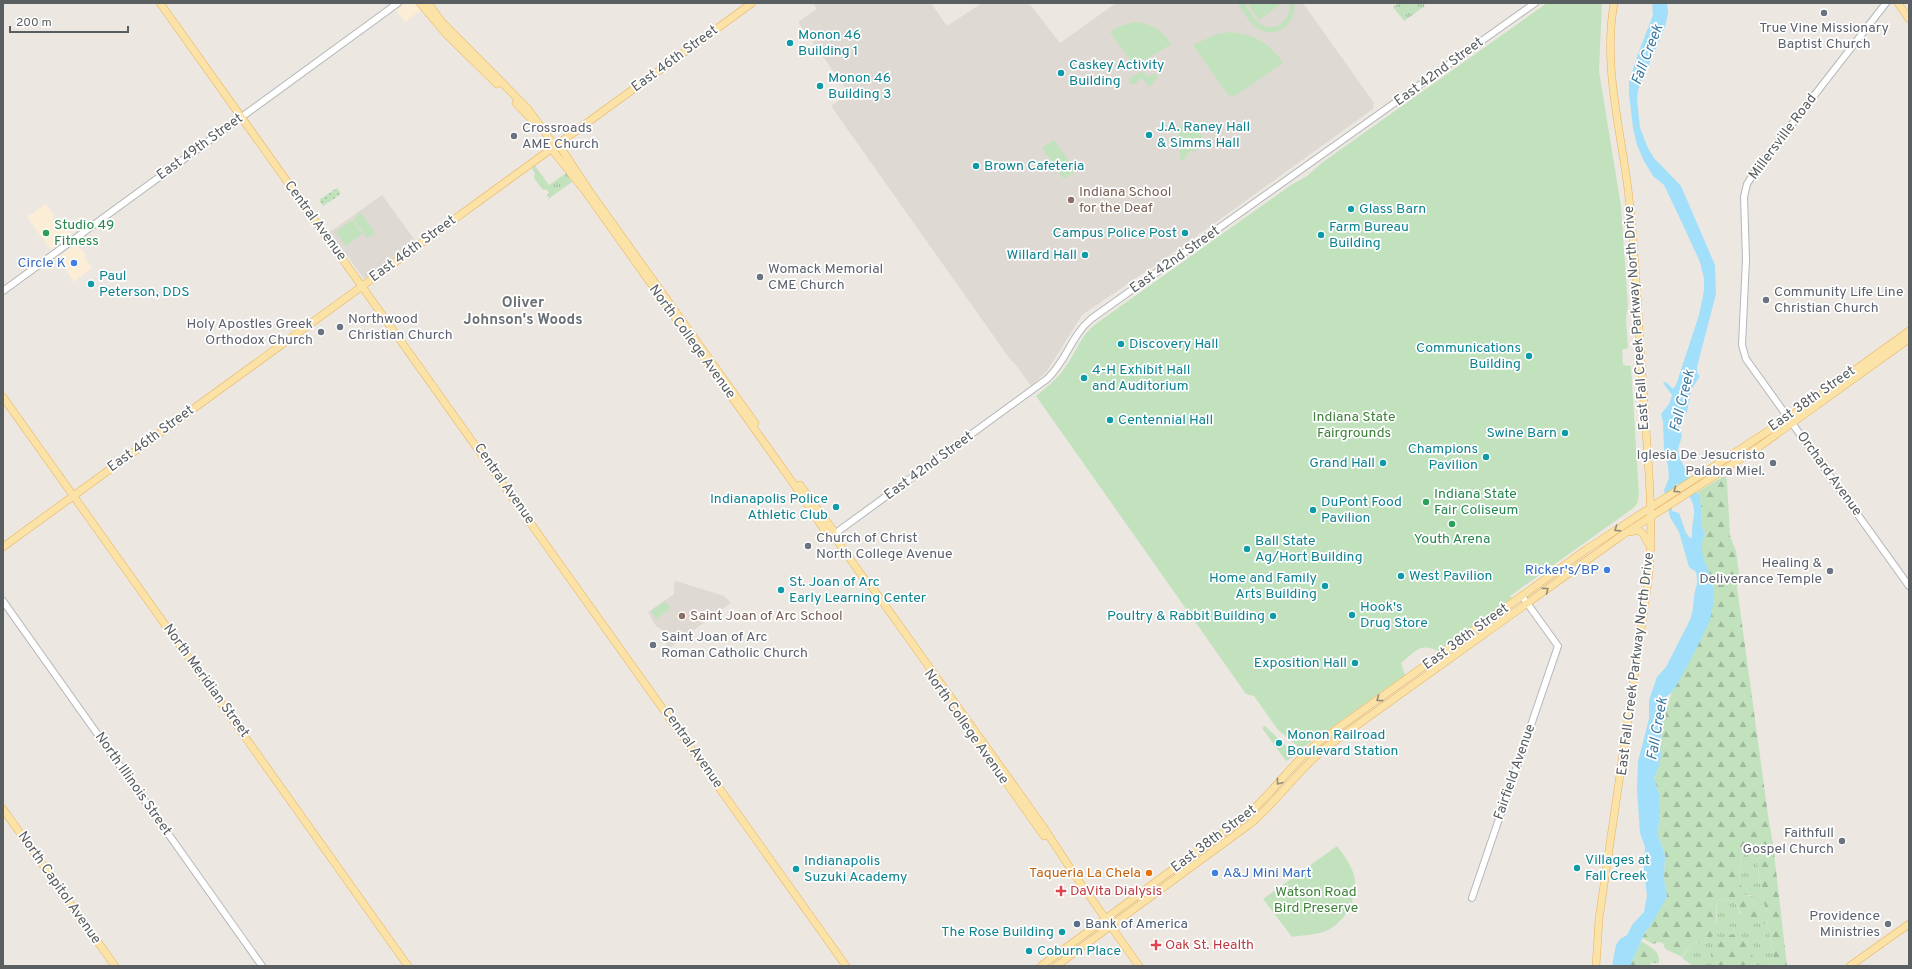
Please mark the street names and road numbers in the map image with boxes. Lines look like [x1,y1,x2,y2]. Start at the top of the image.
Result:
street label: East 46th Street [629,22,721,96]
street label: East 42nd Street [1391,34,1487,110]
street label: Millersville Road [1745,91,1821,183]
street label: East 49th Street [154,110,246,184]
street label: Central Avenue [280,178,350,264]
street label: East Fall Creek Parkway North Drive [1621,205,1653,431]
street label: East 46th Street [367,212,459,286]
street label: East 42nd Street [1127,223,1223,297]
street label: North College Avenue [645,282,739,402]
street label: East 38th Street [1765,363,1859,435]
street label: East 46th Street [105,402,197,476]
street label: East 42nd Street [881,428,977,504]
street label: Orchard Avenue [1793,428,1865,520]
street label: Central Avenue [470,440,538,528]
street label: East Fall Creek Parkway North Drive [1614,551,1658,777]
street label: East 38th Street [1420,600,1512,674]
street label: North Meridian Street [159,621,253,741]
street label: North College Avenue [920,666,1012,788]
street label: Central Avenue [658,704,726,792]
street label: Fairfield Avenue [1491,722,1539,822]
street label: North Illinois Street [91,729,175,839]
street label: East 38th Street [1168,801,1260,877]
street label: North Capitol Avenue [14,828,104,948]

